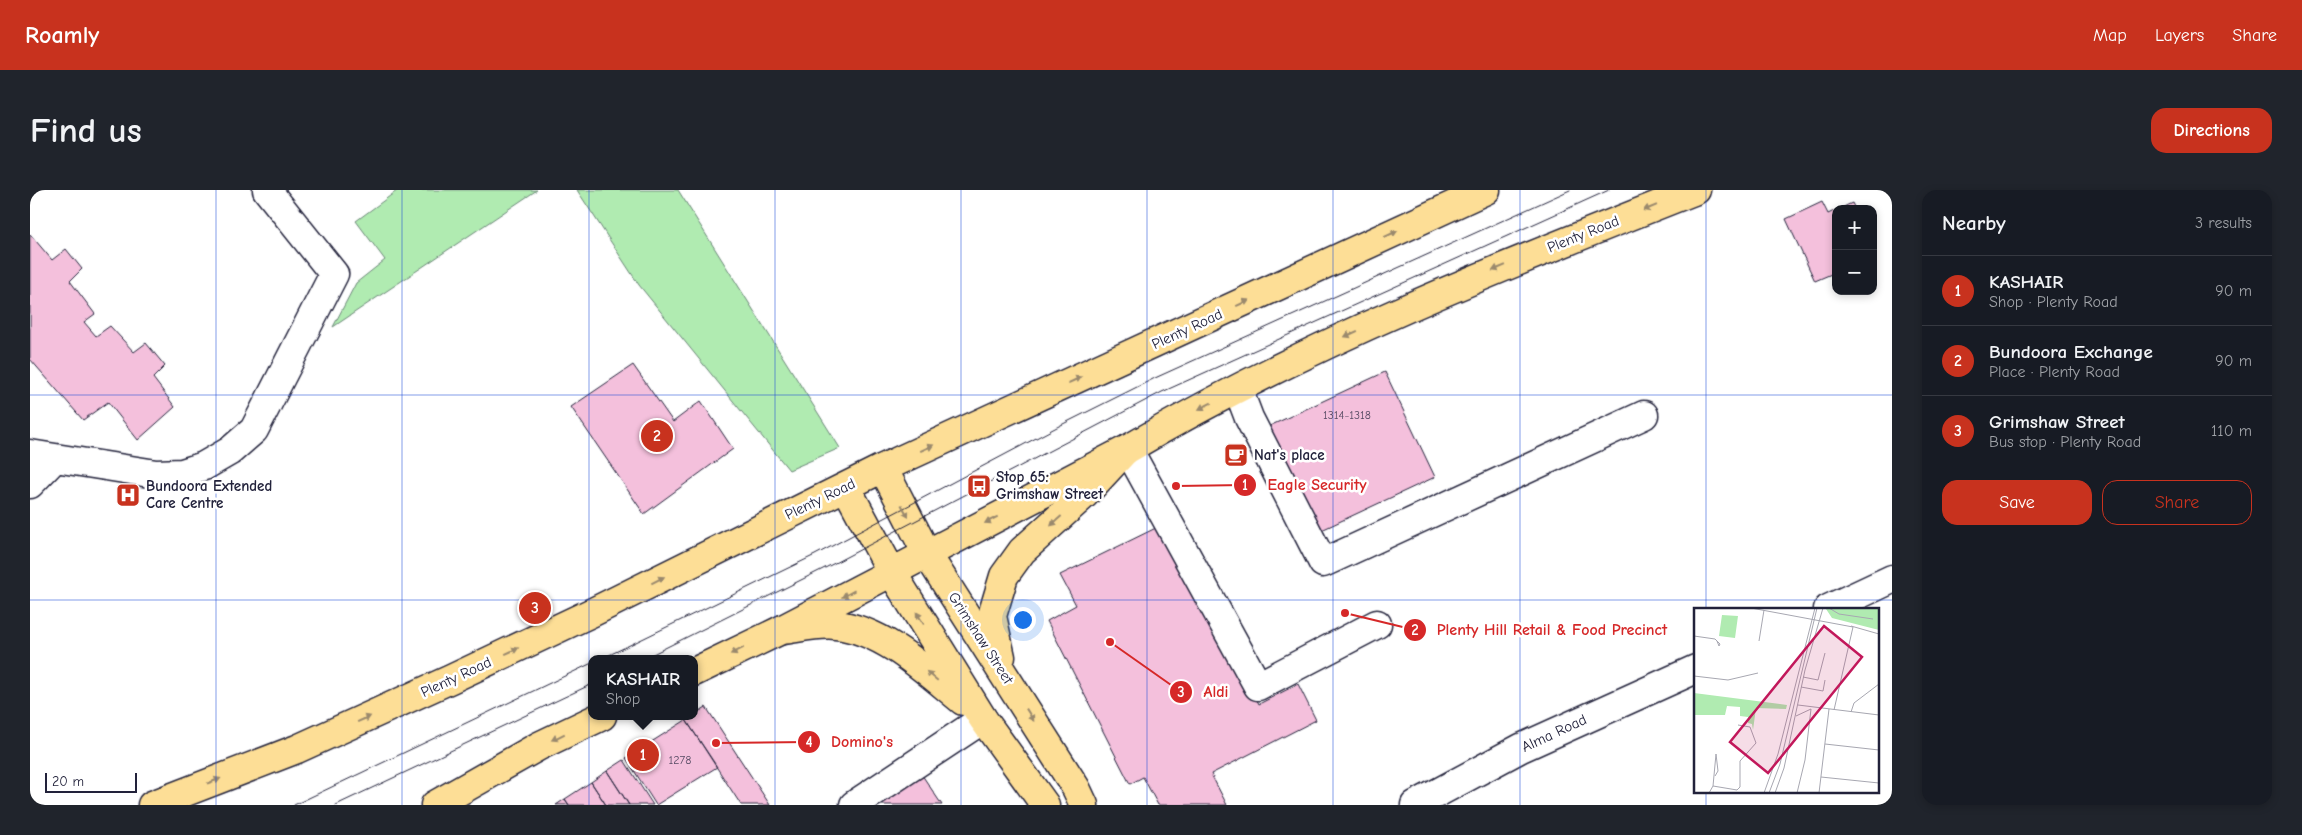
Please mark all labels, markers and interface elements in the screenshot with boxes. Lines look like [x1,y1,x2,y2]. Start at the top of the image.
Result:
text: Roamly [25,21,99,49]
text: Map [2093,25,2127,46]
text: Layers [2155,25,2204,46]
text: Share [2232,25,2277,46]
button: Directions [2151,108,2272,153]
text: Find us [30,110,142,151]
one-way arrow [1642,204,1657,212]
map controls [1832,205,1877,295]
button: + [1832,205,1877,250]
street label: Plenty Road [1544,211,1622,257]
text: Nearby [1942,211,2006,235]
text: 3 results [2195,214,2252,232]
one-way arrow [1384,230,1398,238]
button: − [1832,250,1877,295]
one-way arrow [1492,264,1506,272]
text: KASHAIR [1989,271,2063,293]
text: 1 [1955,282,1961,300]
text: 90 m [2215,282,2252,300]
text: Shop · Plenty Road [1989,293,2118,311]
one-way arrow [1236,298,1250,306]
street label: Plenty Road [1149,305,1225,353]
one-way arrow [1344,331,1358,339]
text: Bundoora Exchange [1989,341,2153,363]
text: 2 [1954,352,1962,370]
text: 90 m [2215,352,2252,370]
text: Place · Plenty Road [1989,363,2120,381]
one-way arrow [1068,376,1082,384]
one-way arrow [1198,402,1212,410]
house number: 1314-1318 [1323,408,1371,422]
text: Grimshaw Street [1989,411,2125,433]
pin: 2 [641,417,673,455]
text: 3 [1954,422,1962,440]
text: 110 m [2211,422,2252,440]
text: Bus stop · Plenty Road [1989,433,2141,451]
cafe icon: Nat's place [1223,442,1249,468]
one-way arrow [920,444,934,452]
place label: Nat's place [1254,446,1325,464]
place label: Stop 65: Grimshaw Street [996,468,1104,503]
callout: Eagle Security [1232,469,1376,500]
bus stop icon: Stop 65: Grimshaw Street [966,473,992,499]
street label: Plenty Road [782,474,858,524]
text: 1 [1242,476,1248,494]
text: Eagle Security [1267,476,1367,494]
place label: Bundoora Extended Care Centre [146,477,272,512]
button: Save [1942,480,2092,525]
button: Share [2102,480,2252,525]
hospital icon: Bundoora Extended Care Centre [115,482,141,508]
one-way arrow [900,504,909,518]
one-way arrow [1050,515,1063,526]
one-way arrow [984,516,998,524]
one-way arrow [651,576,665,584]
pin: 3 [519,589,551,627]
street label: Grimshaw Street [945,589,1018,688]
one-way arrow [841,590,855,598]
your location [1010,607,1036,633]
inset map [1694,608,1880,792]
one-way arrow [915,611,924,625]
callout: Plenty Hill Retail & Food Precinct [1402,614,1678,645]
text: 2 [1411,621,1419,639]
text: Plenty Hill Retail & Food Precinct [1437,621,1668,639]
one-way arrow [504,646,519,655]
one-way arrow [730,648,744,656]
street label: Plenty Road [418,653,494,701]
popup [588,655,698,720]
text: KASHAIR [606,668,680,690]
one-way arrow [926,671,938,682]
callout: Aldi [1169,676,1238,707]
text: 3 [1177,683,1185,701]
text: Aldi [1204,683,1228,701]
text: Shop [606,690,640,708]
one-way arrow [1026,708,1035,721]
street label: Alma Road [1519,710,1589,756]
one-way arrow [357,714,371,722]
callout: Domino's [796,726,903,757]
text: 4 [805,733,813,751]
text: Domino's [831,733,893,751]
one-way arrow [551,734,565,742]
pin: 1 [627,736,659,774]
house number: 1278 [669,753,691,767]
scale bar [45,770,138,793]
text: 20 m [52,773,84,790]
one-way arrow [207,777,222,785]

